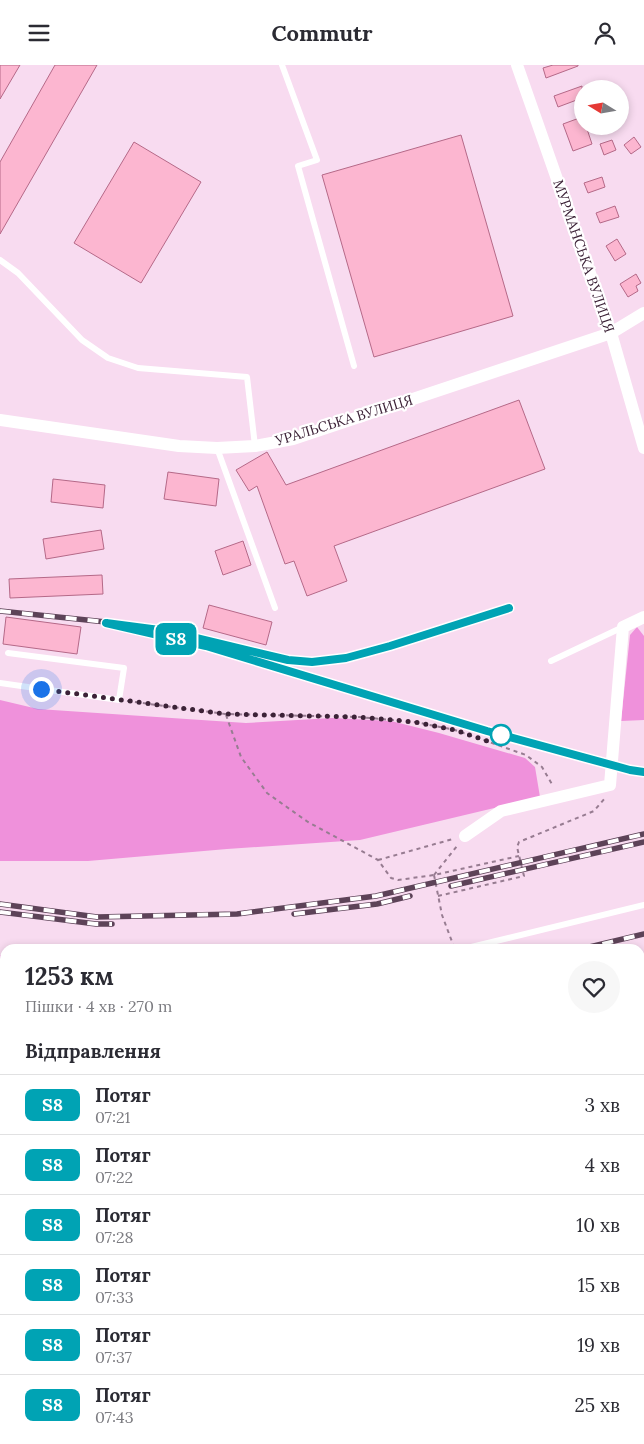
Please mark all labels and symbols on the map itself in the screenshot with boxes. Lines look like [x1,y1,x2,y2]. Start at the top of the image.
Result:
north arrow [574,80,629,135]
street label: МУРМАНСЬКА ВУЛИЦЯ [549,177,619,335]
street label: УРАЛЬСЬКА ВУЛИЦЯ [272,391,415,450]
line badge: S8 [154,623,198,655]
your location [29,677,54,702]
unlabelled marker [490,724,512,746]

